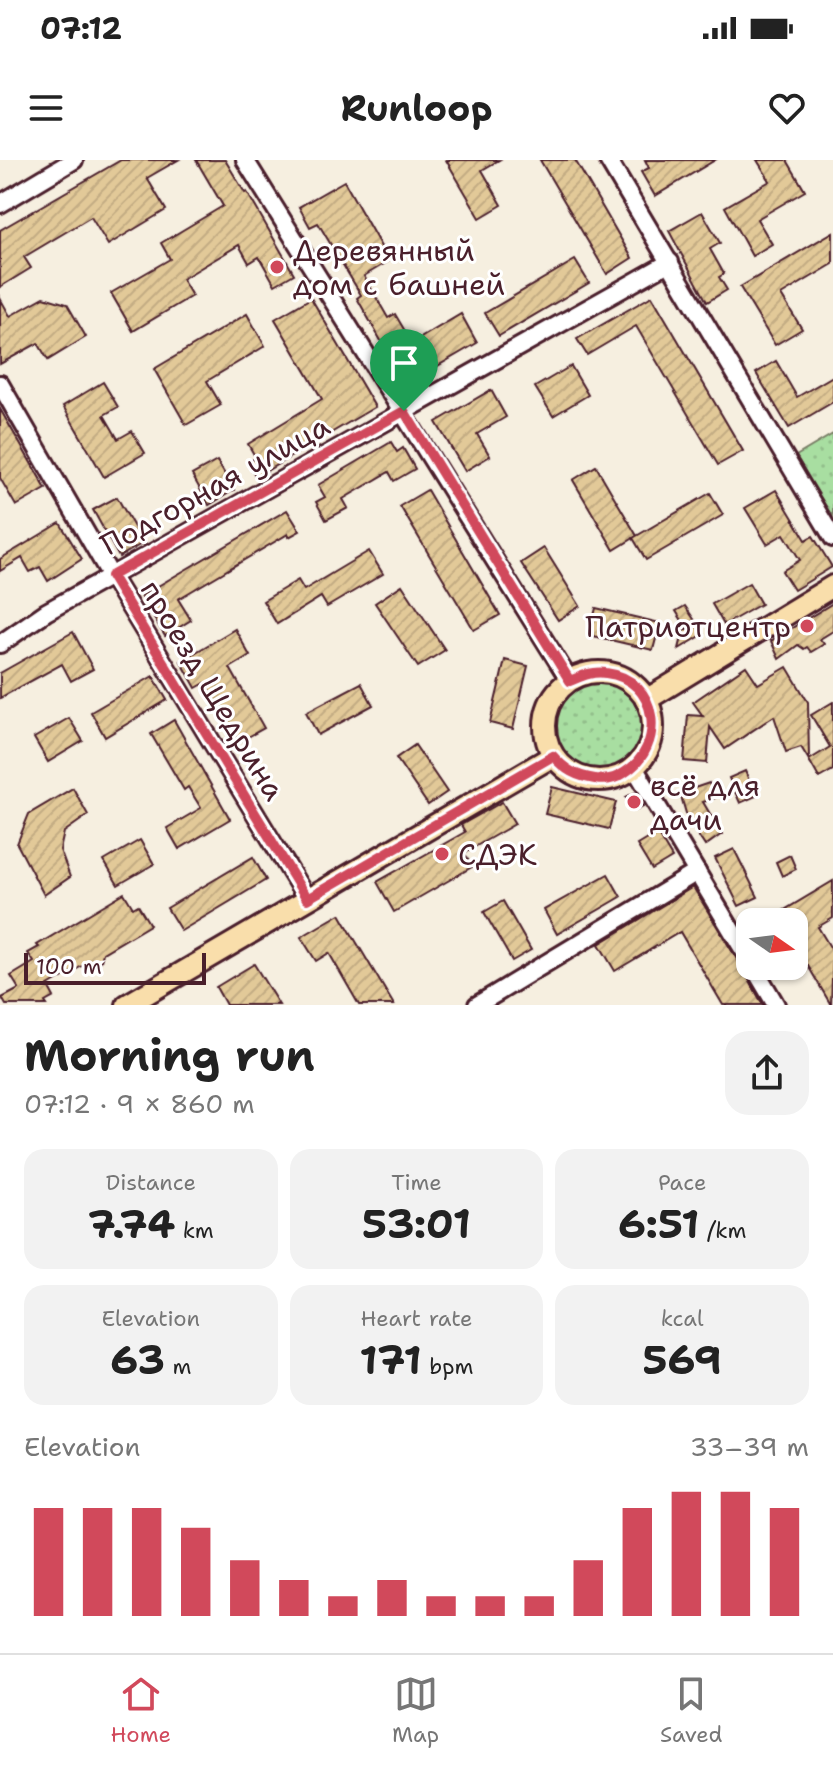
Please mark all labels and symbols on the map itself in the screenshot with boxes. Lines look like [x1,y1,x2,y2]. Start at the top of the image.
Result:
place label: Деревянный дом с башней [293,230,505,305]
marker: Деревянный дом с башней [268,258,286,276]
pin [370,329,438,411]
street label: Подгорная улица [93,405,337,565]
street label: проезд Щедрина [131,572,295,808]
place label: Патриотцентр [585,606,791,647]
marker: Патриотцентр [798,617,816,635]
place label: всё для дачи [650,765,760,840]
marker: всё для дачи [625,793,643,811]
place label: СДЭК [458,834,537,875]
marker: СДЭК [433,845,451,863]
north arrow [736,908,808,980]
scale bar [24,949,206,985]

